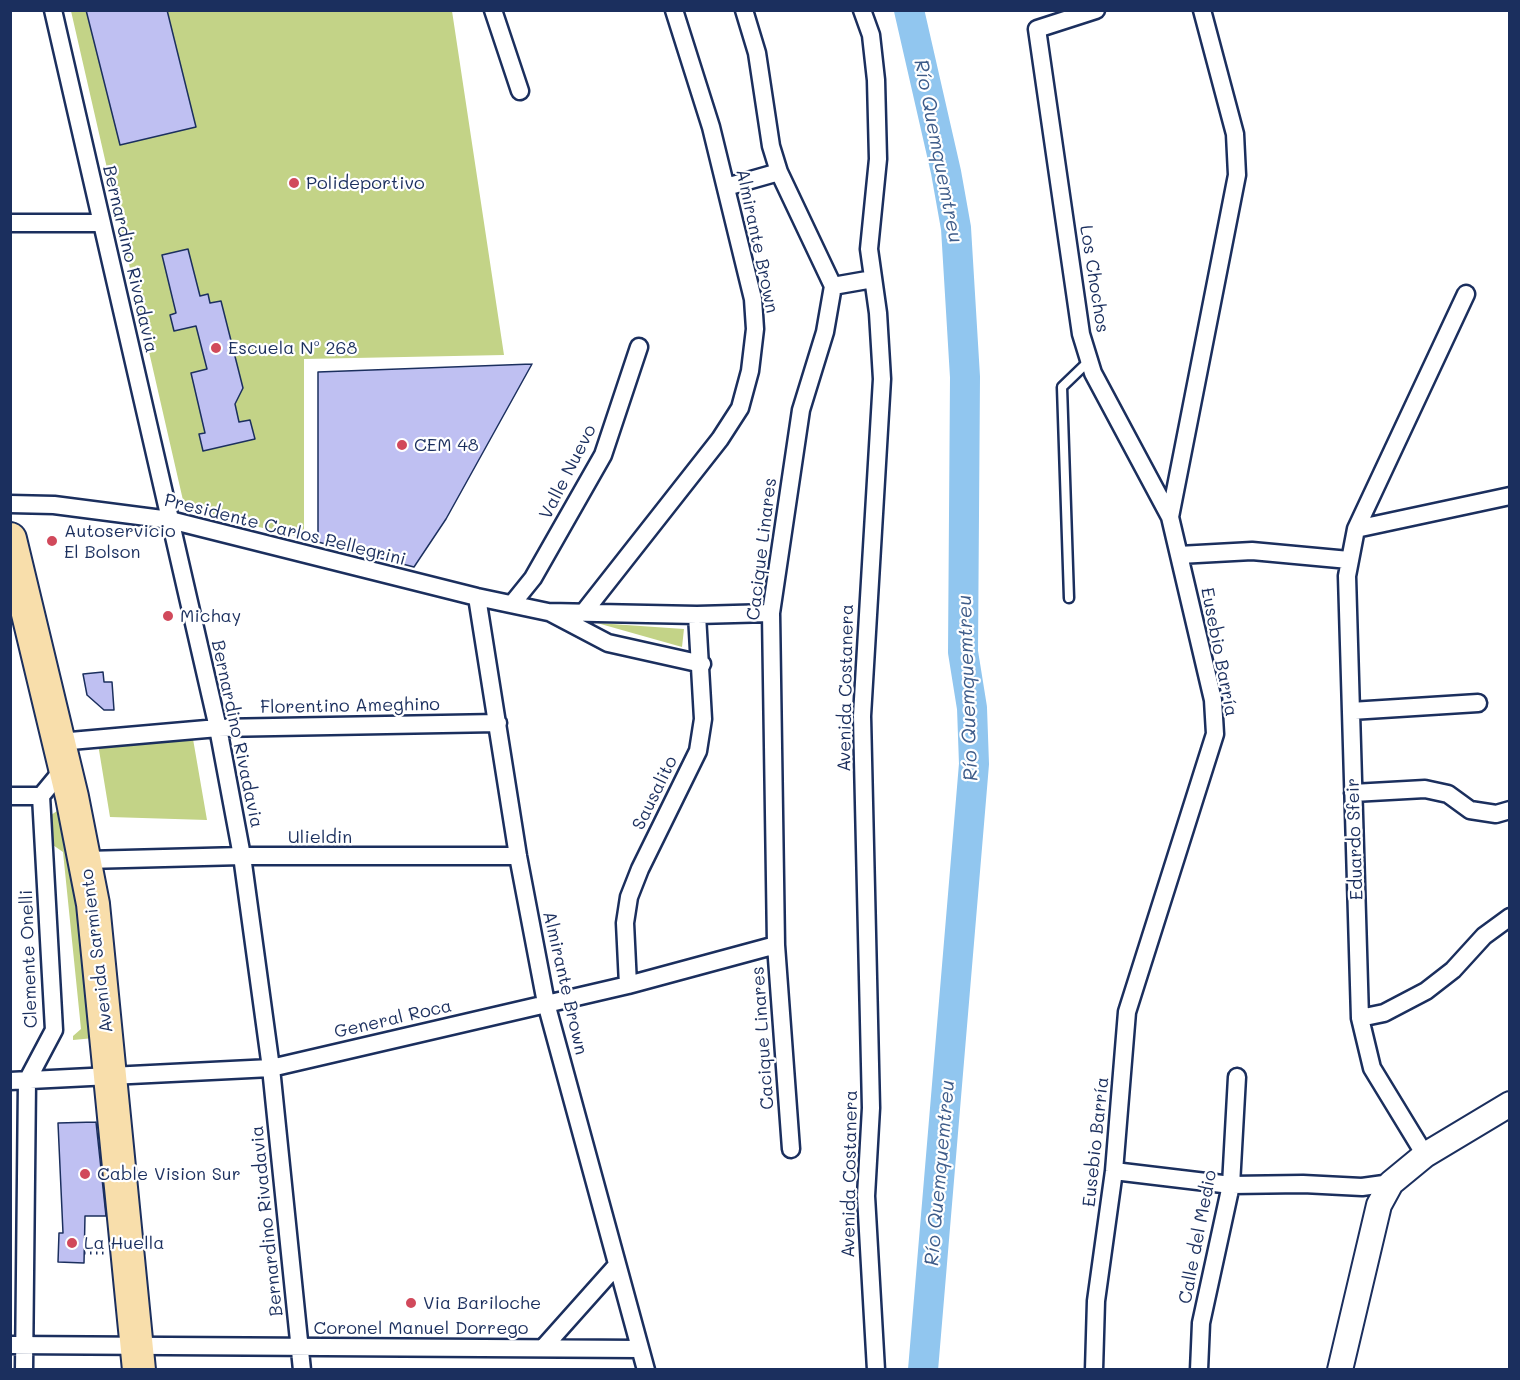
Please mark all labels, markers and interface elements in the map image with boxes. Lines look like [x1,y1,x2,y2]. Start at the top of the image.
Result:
water label: Río Quemquemtreu [908,57,968,245]
street label: Bernardino Rivadavia [98,163,162,355]
street label: Almirante Brown [731,167,783,315]
place label: Polideportivo [306,172,425,194]
marker: Polideportivo [287,176,301,190]
street label: Los Chochos [1075,224,1113,334]
place label: Escuela Nº 268 [228,337,357,359]
marker: Escuela Nº 268 [209,341,223,355]
street label: Valle Nuevo [535,421,601,523]
place label: CEM 48 [414,434,479,456]
marker: CEM 48 [395,438,409,452]
street label: Cacique Linares [743,476,781,622]
street label: Presidente Carlos Pellegrini [162,489,408,571]
place label: Autoservicio El Bolson [64,520,176,562]
marker: Autoservicio El Bolson [45,534,59,548]
street label: Eusebio Barría [1196,586,1242,718]
water label: Río Quemquemtreu [953,594,983,782]
street label: Avenida Costanera [834,604,858,772]
place label: Michay [180,605,241,627]
marker: Michay [161,609,175,623]
street label: Bernardino Rivadavia [207,638,267,830]
street label: Florentino Ameghino [260,694,440,718]
street label: Sausalito [628,752,682,834]
street label: Eduardo Sfeir [1342,777,1368,901]
street label: Ulieldin [288,826,352,848]
street label: Avenida Sarmiento [76,868,118,1034]
street label: Clemente Onelli [16,889,42,1029]
street label: Almirante Brown [538,909,592,1057]
street label: Cacique Linares [747,966,779,1110]
street label: General Roca [332,995,454,1043]
street label: Eusebio Barría [1078,1076,1114,1208]
water label: Río Quemquemtreu [920,1079,960,1267]
street label: Avenida Costanera [838,1090,862,1258]
street label: Bernardino Rivadavia [246,1125,288,1317]
place label: Cable Vision Sur [97,1163,241,1185]
marker: Cable Vision Sur [78,1167,92,1181]
street label: Calle del Medio [1174,1168,1222,1306]
place label: La Huella [84,1232,165,1254]
marker: La Huella [65,1236,79,1250]
place label: Via Bariloche [423,1292,541,1314]
marker: Via Bariloche [404,1296,418,1310]
street label: Coronel Manuel Dorrego [314,1317,528,1339]

